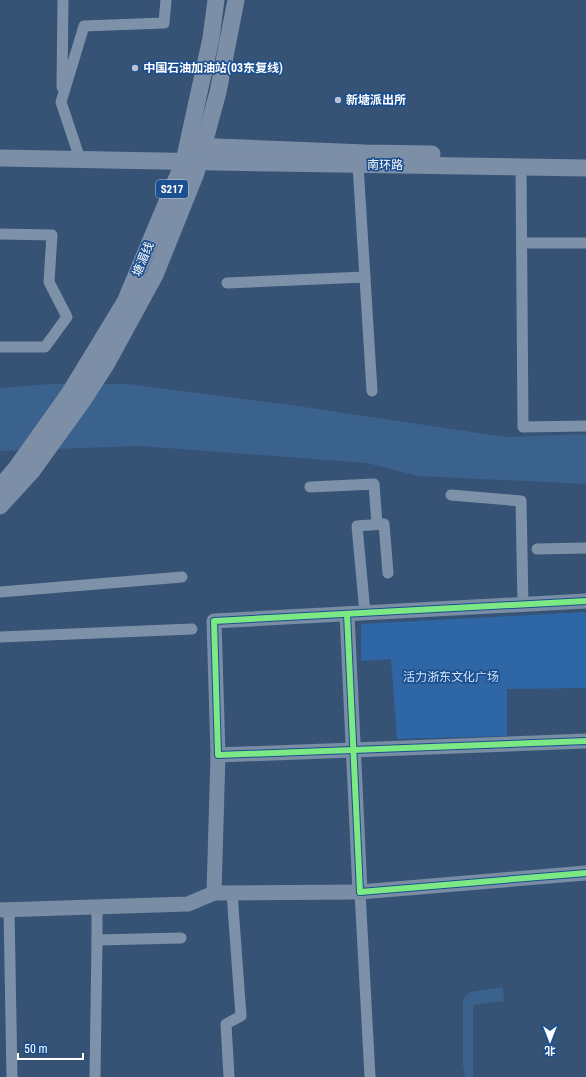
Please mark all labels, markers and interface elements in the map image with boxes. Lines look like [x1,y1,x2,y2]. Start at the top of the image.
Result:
place label: 中国石油加油站(03东复线) [143,61,283,75]
marker: 中国石油加油站(03东复线) [130,63,140,73]
place label: 新塘派出所 [346,93,406,107]
marker: 新塘派出所 [333,95,343,105]
street label: 南环路 [367,158,403,172]
road number: S217 [156,180,188,198]
street label: 塘湄线 [130,240,156,278]
park label: 活力浙东文化广场 [403,670,499,684]
north arrow [530,1021,570,1061]
scale bar [18,1035,83,1061]
text: 50 m [24,1042,48,1056]
text: 北 [545,1044,556,1057]

